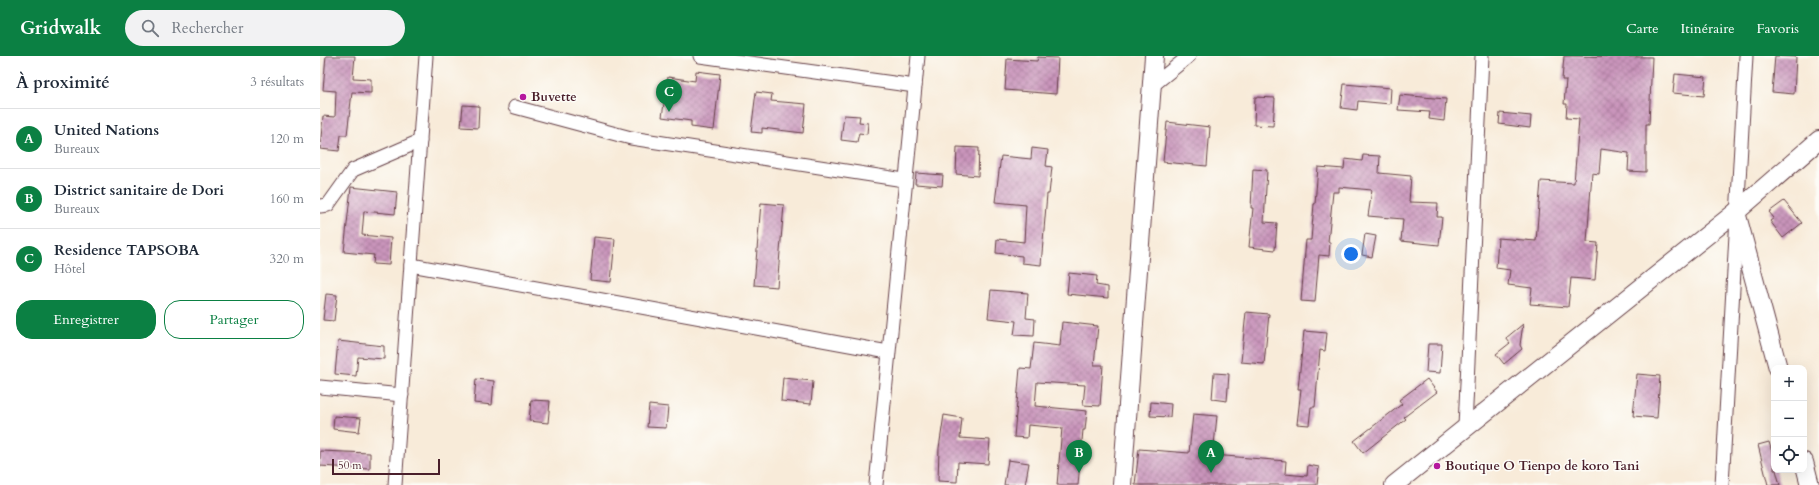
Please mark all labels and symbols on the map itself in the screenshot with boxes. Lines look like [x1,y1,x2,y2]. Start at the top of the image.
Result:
pin: C [656,79,682,112]
place label: Buvette [531,88,577,106]
marker: Buvette [518,92,528,102]
your location [1341,244,1361,264]
pin: B [1066,440,1092,473]
pin: A [1198,440,1224,473]
scale bar [332,457,440,476]
place label: Boutique O Tienpo de koro Tani [1445,457,1640,475]
marker: Boutique O Tienpo de koro Tani [1432,461,1442,471]

